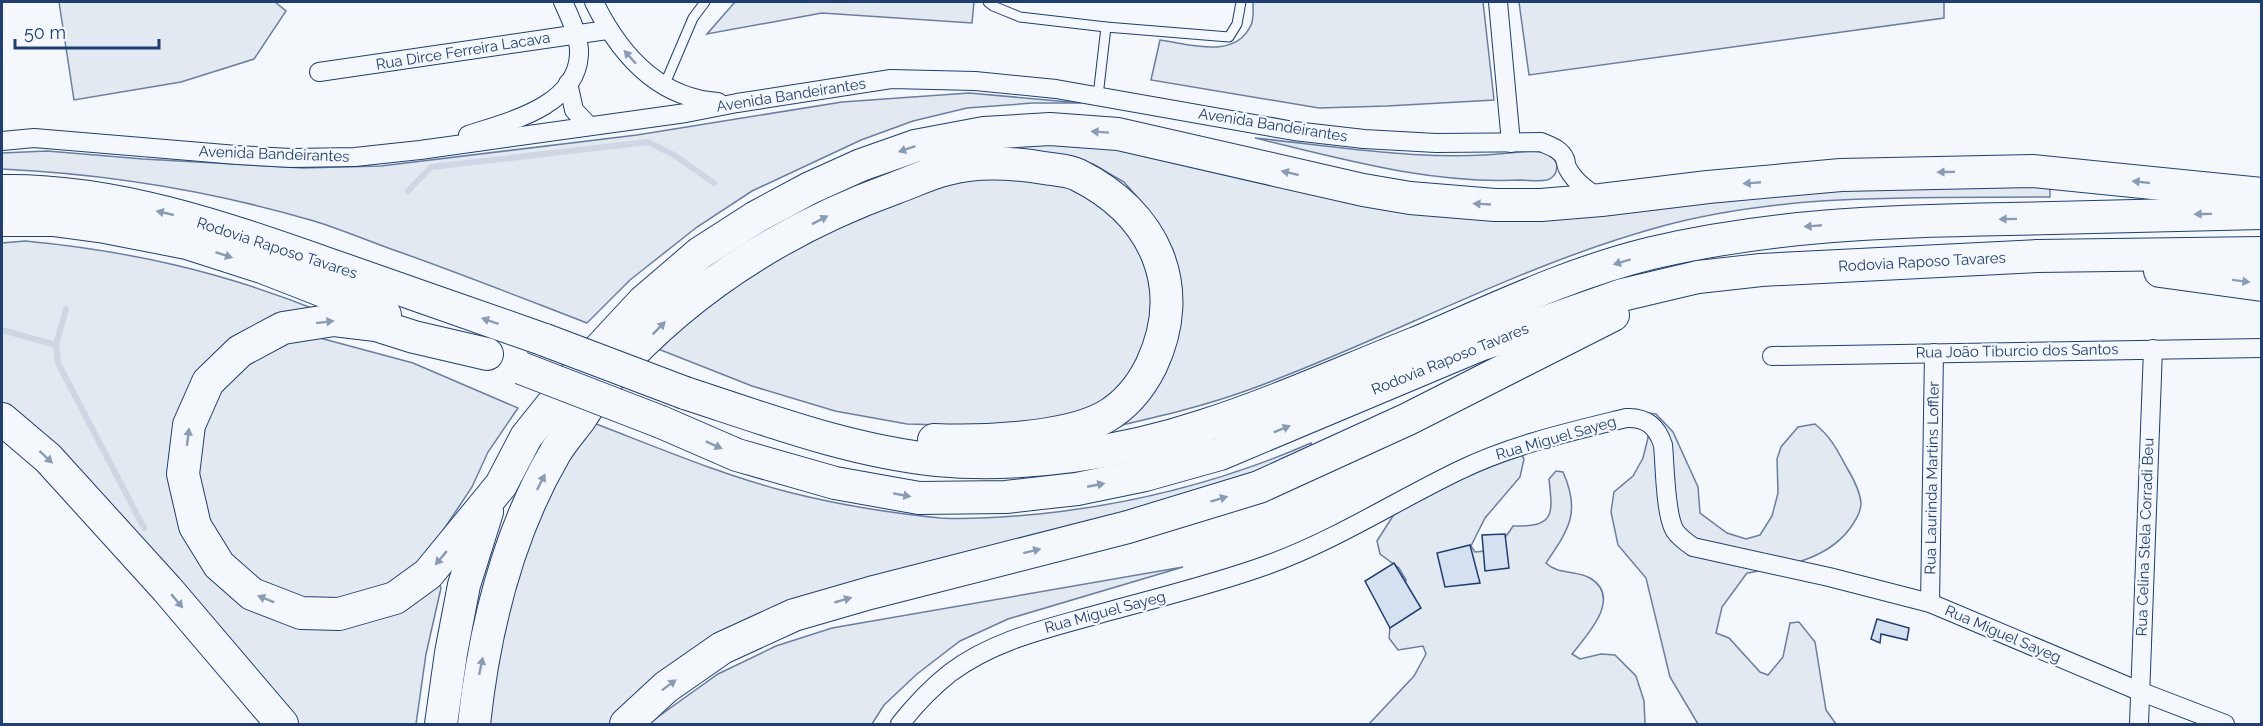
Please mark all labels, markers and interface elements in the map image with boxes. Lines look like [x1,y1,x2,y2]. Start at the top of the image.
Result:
scale bar [15,12,159,50]
text: 50 m [24,22,66,43]
street label: Rua Dirce Ferreira Lacava [375,28,551,74]
one-way arrow [624,50,637,65]
street label: Avenida Bandeirantes [715,74,867,116]
street label: Avenida Bandeirantes [1197,104,1349,146]
one-way arrow [1090,128,1109,137]
street label: Avenida Bandeirantes [198,142,350,166]
one-way arrow [898,145,916,154]
one-way arrow [1280,168,1299,177]
one-way arrow [1937,168,1956,177]
one-way arrow [1742,178,1761,188]
one-way arrow [2131,178,2150,187]
one-way arrow [1473,199,1492,209]
one-way arrow [156,208,174,218]
one-way arrow [2194,210,2213,219]
street label: Rodovia Raposo Tavares [194,213,360,283]
one-way arrow [1999,214,2018,223]
one-way arrow [811,216,829,226]
one-way arrow [1804,221,1823,231]
street label: Rodovia Raposo Tavares [1838,249,2006,275]
one-way arrow [215,251,233,260]
one-way arrow [1613,258,1631,267]
one-way arrow [2231,276,2250,286]
one-way arrow [481,315,499,325]
one-way arrow [316,317,335,326]
street label: Rodovia Raposo Tavares [1369,319,1531,399]
one-way arrow [652,322,666,336]
street label: Rua João Tiburcio dos Santos [1915,340,2119,362]
street label: Rua Laurinda Martins Loffler [1921,380,1943,575]
street label: Rua Miguel Sayeg [1494,412,1618,464]
one-way arrow [1273,424,1291,433]
one-way arrow [183,427,193,446]
street label: Rua Celina Stela Corradi Beu [2133,437,2157,637]
one-way arrow [706,441,723,450]
one-way arrow [38,450,53,464]
one-way arrow [536,473,545,490]
one-way arrow [1087,480,1106,489]
one-way arrow [893,490,912,499]
one-way arrow [1210,494,1228,503]
one-way arrow [1022,546,1041,556]
one-way arrow [434,550,447,566]
street label: Rua Miguel Sayeg [1043,587,1167,637]
one-way arrow [171,593,184,609]
one-way arrow [257,594,275,603]
one-way arrow [834,595,852,605]
street label: Rua Miguel Sayeg [1942,601,2064,667]
one-way arrow [477,657,486,676]
one-way arrow [661,679,677,692]

